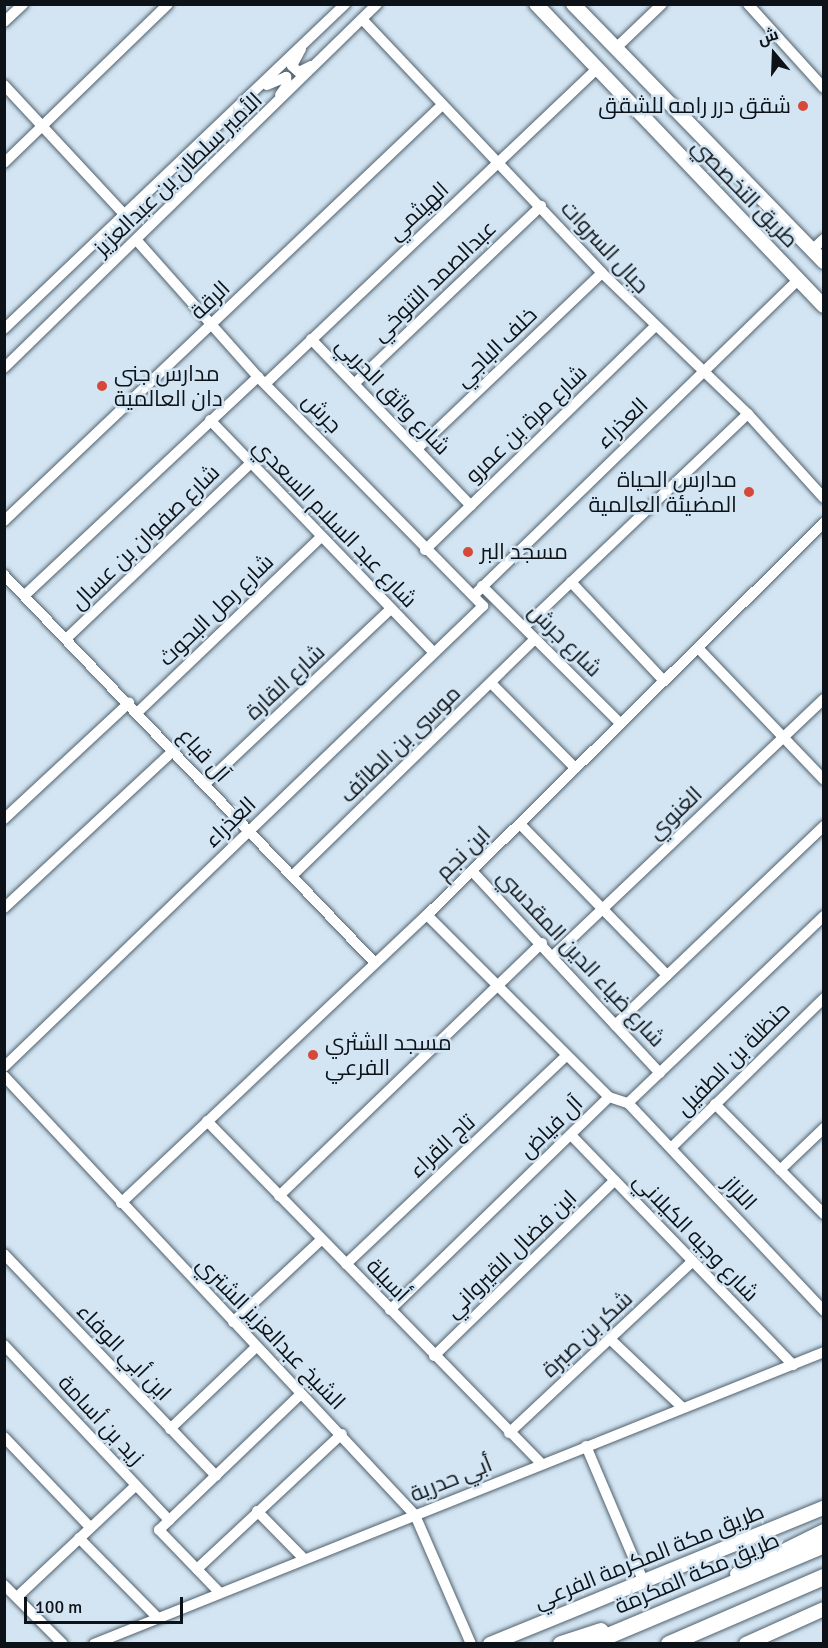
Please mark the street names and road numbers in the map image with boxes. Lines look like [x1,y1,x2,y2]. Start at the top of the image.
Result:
street label: الأمير سلطان بن عبدالعزيز [88,87,268,261]
street label: طريق التخصصي [686,133,804,253]
street label: الهيثمي [382,176,454,246]
street label: جبال السروات [555,195,655,299]
street label: عبدالصمد التنوخي [366,215,502,347]
street label: الرقة [185,275,235,325]
street label: خلف الباجي [450,302,542,392]
street label: شارع واثق الحربي [330,332,456,460]
street label: شارع مرة بن عمرو [460,359,592,489]
street label: جرش [297,387,347,439]
street label: العذراء [591,392,653,454]
street label: شارع عبد السلام السعدي [248,433,422,613]
street label: شارع صفوان بن عسال [65,459,225,615]
street label: شارع رمل البحوث [153,549,279,671]
street label: شارع جرش [523,598,607,682]
street label: شارع القارة [240,639,330,725]
street label: موسى بن الطائف [334,680,466,808]
street label: آل قباع [173,722,235,788]
street label: الغنوي [643,781,707,845]
street label: العذراء [199,791,261,853]
street label: ابن نجم [430,821,496,885]
street label: شارع ضياء الدين المقدسي [492,864,670,1052]
street label: حنظلة بن الطفيل [671,997,795,1121]
street label: آل فياض [514,1090,588,1164]
street label: تاج القراء [404,1109,480,1183]
street label: شارع وجيه الكيلاني [628,1167,764,1307]
street label: اللزاز [718,1170,762,1216]
street label: ابن فضال القيرواني [440,1185,582,1323]
street label: الشيخ عبدالعزيز الشتري [191,1251,351,1415]
street label: أسيلة [361,1253,415,1307]
street label: شكر بن صبرة [536,1285,638,1383]
street label: ابن أبي الوفاء [71,1298,177,1406]
street label: زيد بن أسامة [53,1369,149,1471]
street label: أبي حدرية [406,1451,496,1507]
street label: طريق مكة المكرمة الفرعي [530,1498,768,1614]
street label: طريق مكة المكرمة [611,1526,783,1620]

